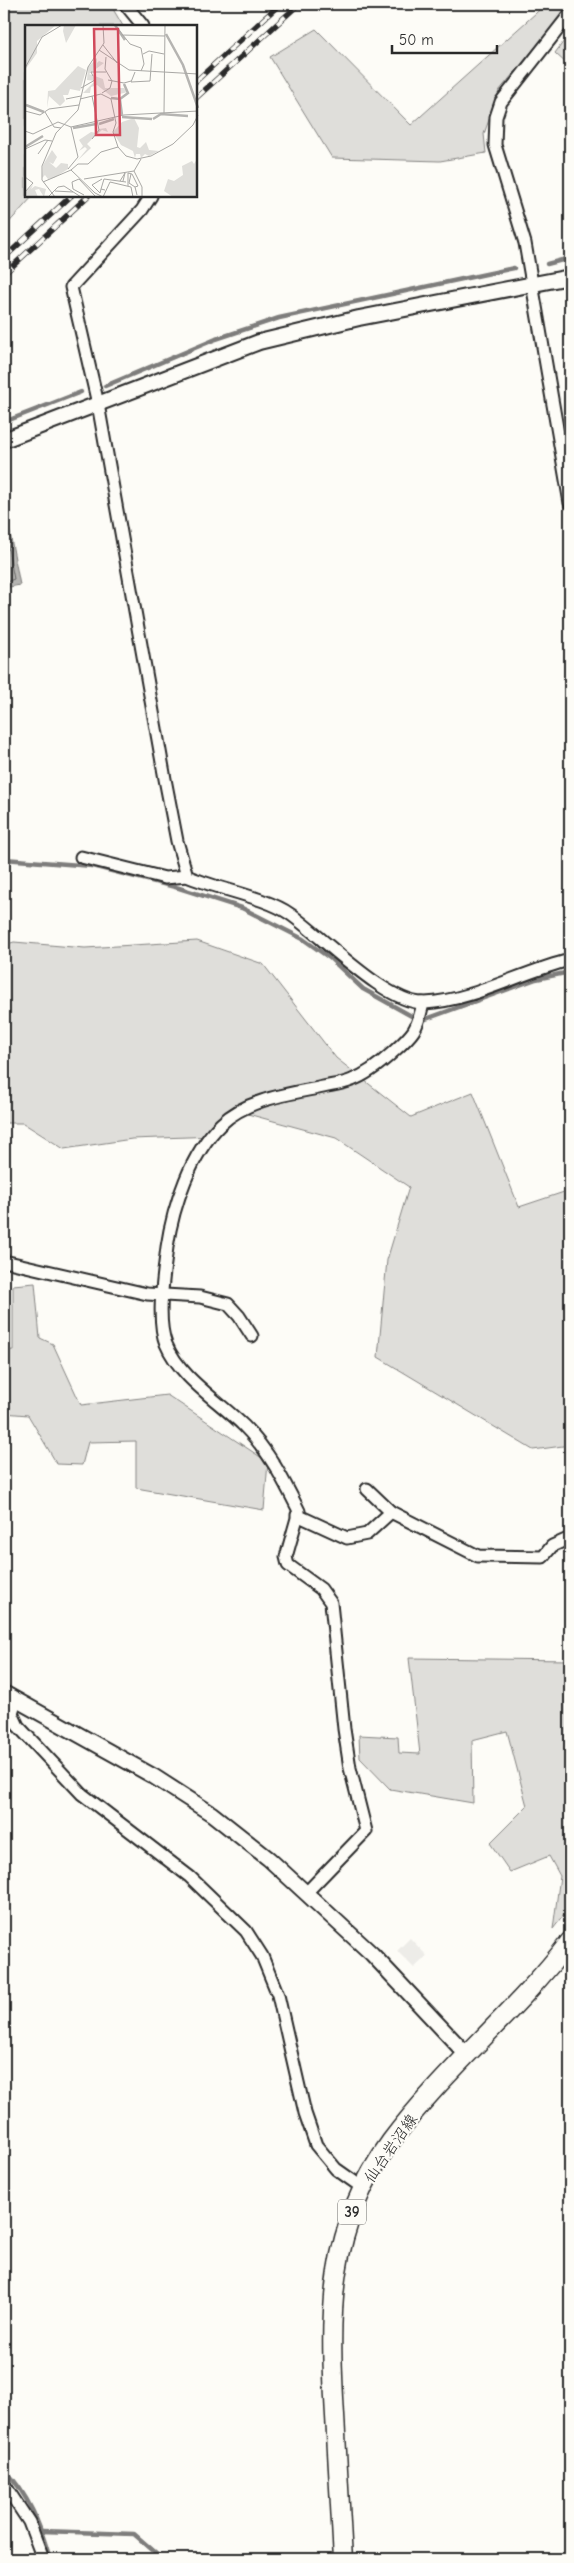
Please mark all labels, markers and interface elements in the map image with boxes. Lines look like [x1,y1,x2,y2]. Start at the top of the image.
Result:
scale bar [392,22,496,54]
inset map [25,25,198,198]
text: 50 m [399,31,434,49]
street label: 仙台岩沼線 [360,2111,421,2187]
road number: 39 [338,2200,366,2224]

